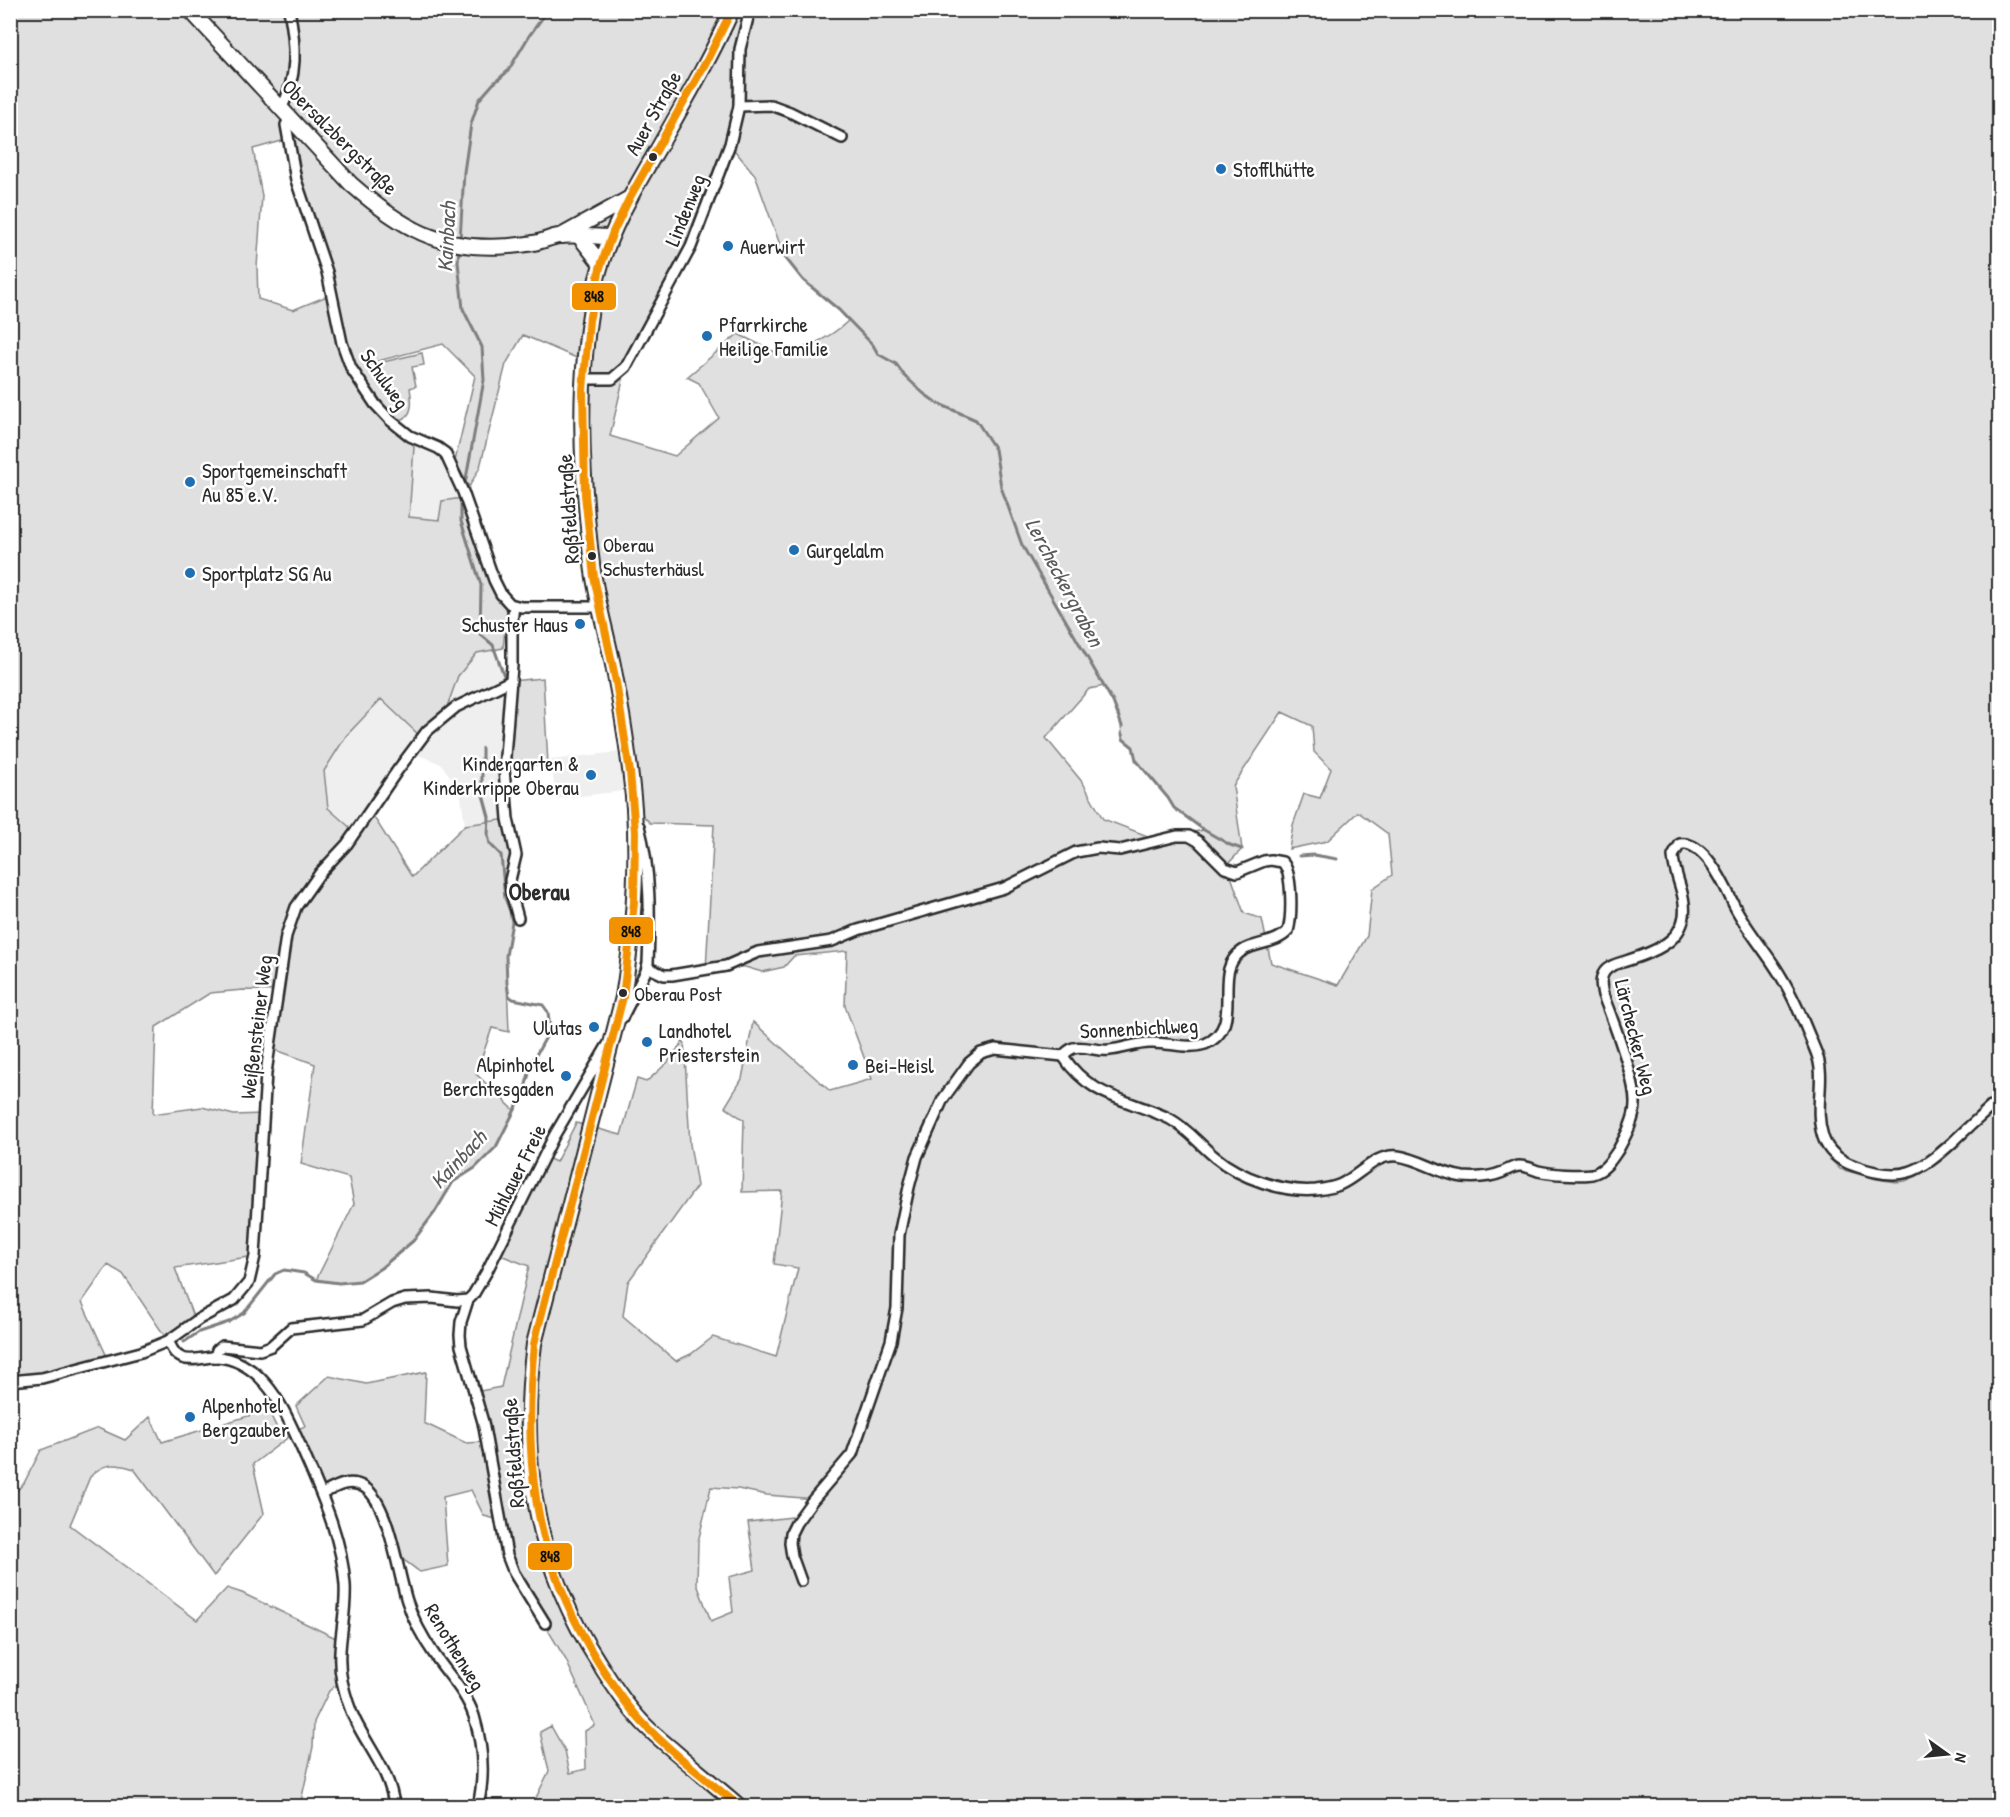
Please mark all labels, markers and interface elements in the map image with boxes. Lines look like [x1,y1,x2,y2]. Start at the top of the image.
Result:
street label: Auer Straße [618,65,688,161]
street label: Obersalzbergstraße [276,73,404,201]
unlabelled marker [647,151,659,163]
place label: Stofflhütte [1233,155,1315,184]
marker: Stofflhütte [1214,162,1228,176]
street label: Lindenweg [657,170,713,250]
water label: Kainbach [429,199,463,273]
place label: Auerwirt [740,232,806,261]
marker: Auerwirt [721,239,735,253]
line badge: 848 [571,282,617,311]
text: 848 [584,285,604,307]
place label: Pfarrkirche Heilige Familie [719,310,828,363]
marker: Pfarrkirche Heilige Familie [700,329,714,343]
street label: Schulweg [354,343,416,415]
street label: Roßfeldstraße [550,453,586,565]
place label: Sportgemeinschaft Au 85 e.V. [202,456,348,509]
marker: Sportgemeinschaft Au 85 e.V. [183,475,197,489]
water label: Lercheckergraben [1019,512,1112,653]
place label: Oberau Schusterhäusl [603,531,705,582]
place label: Gurgelalm [806,536,884,565]
marker: Gurgelalm [787,543,801,557]
marker: Oberau Schusterhäusl [586,550,598,562]
place label: Sportplatz SG Au [202,559,332,588]
marker: Sportplatz SG Au [183,566,197,580]
place label: Schuster Haus [462,610,568,639]
marker: Schuster Haus [573,617,587,631]
place label: Kindergarten & Kinderkrippe Oberau [423,749,580,802]
marker: Kindergarten & Kinderkrippe Oberau [584,768,598,782]
district label: Oberau [508,875,570,907]
line badge: 848 [608,916,654,945]
text: 848 [621,920,641,942]
street label: Weißensteiner Weg [233,953,279,1101]
street label: Lärchecker Weg [1608,976,1664,1098]
place label: Oberau Post [634,980,723,1007]
marker: Oberau Post [617,987,629,999]
street label: Sonnenbichlweg [1079,1010,1199,1046]
place label: Ulutas [533,1013,582,1042]
place label: Landhotel Priesterstein [659,1016,760,1069]
marker: Ulutas [587,1020,601,1034]
marker: Landhotel Priesterstein [640,1035,654,1049]
place label: Alpinhotel Berchtesgaden [443,1050,554,1103]
place label: Bei-Heisl [865,1051,934,1080]
marker: Bei-Heisl [846,1058,860,1072]
marker: Alpinhotel Berchtesgaden [559,1069,573,1083]
street label: Mühlauer Freie [477,1119,553,1231]
water label: Kainbach [423,1122,494,1195]
place label: Alpenhotel Bergzauber [202,1391,289,1444]
street label: Roßfeldstraße [495,1397,531,1509]
marker: Alpenhotel Bergzauber [183,1410,197,1424]
line badge: 848 [527,1542,573,1571]
text: 848 [540,1545,560,1567]
street label: Renothenweg [418,1598,492,1696]
north arrow [1917,1724,1977,1784]
text: N [1950,1751,1973,1765]

